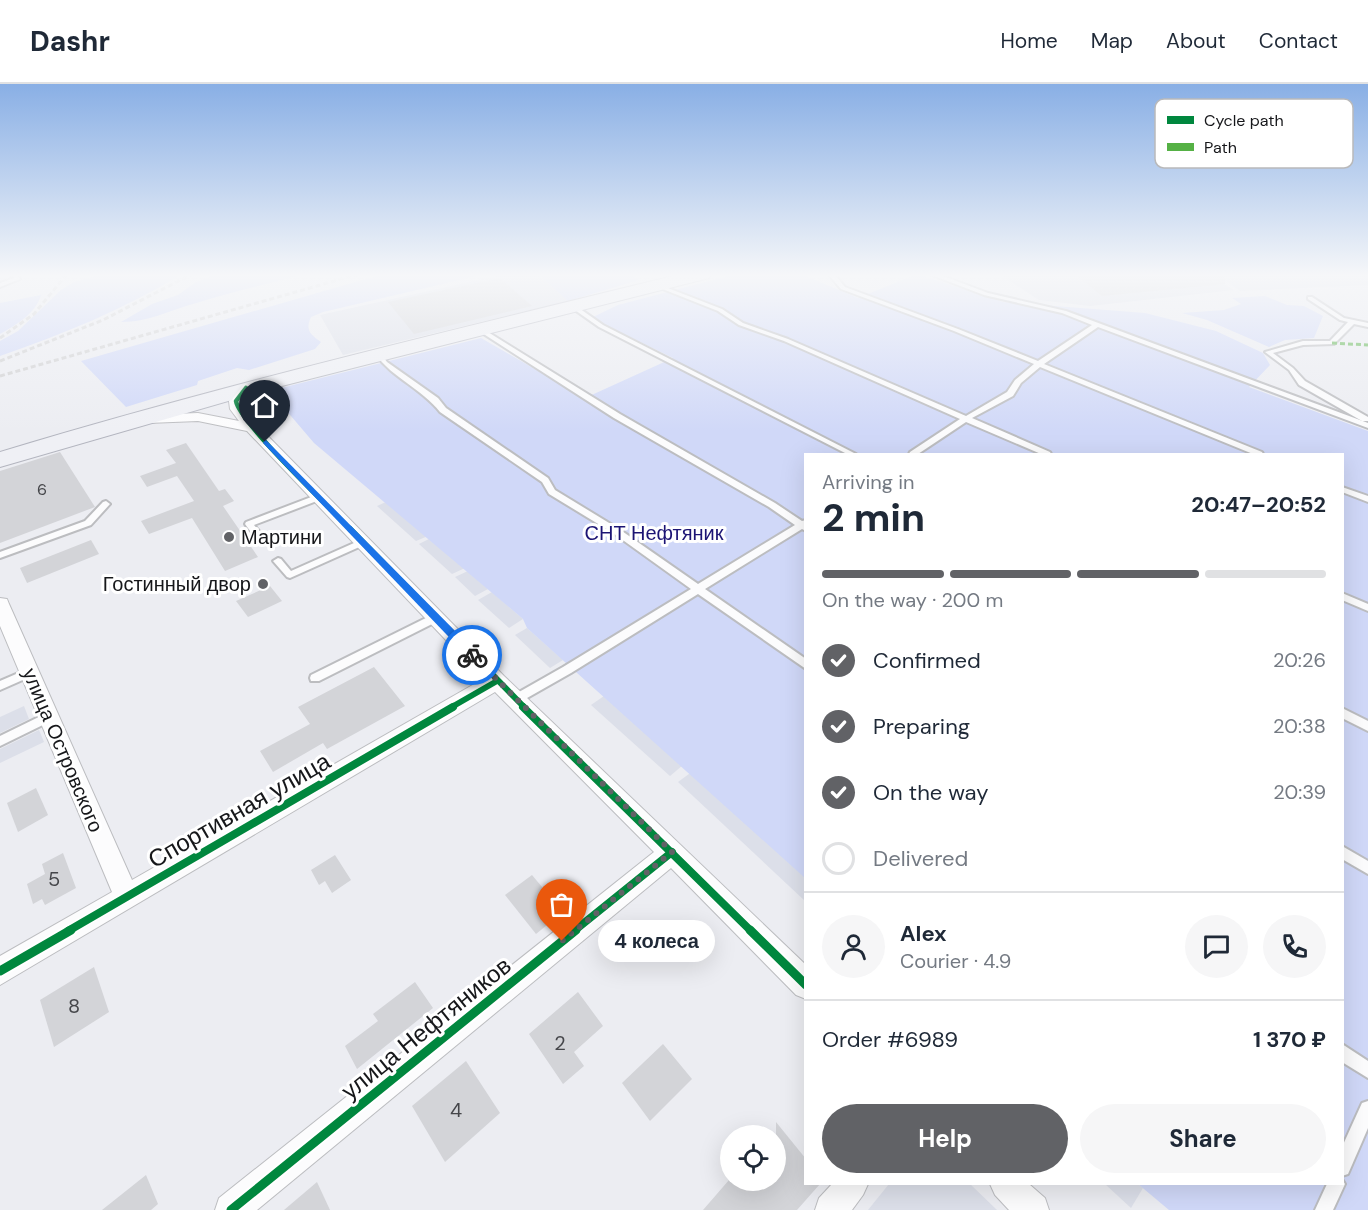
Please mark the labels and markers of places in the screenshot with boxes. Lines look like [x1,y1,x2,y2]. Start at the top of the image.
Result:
pin [239,380,290,442]
place label: Мартини [241,524,322,550]
marker: Мартини [222,530,236,544]
place label: Гостинный двор [103,571,251,597]
marker: Гостинный двор [256,577,270,591]
pin [536,879,587,941]
callout: 4 колеса [598,920,715,962]

